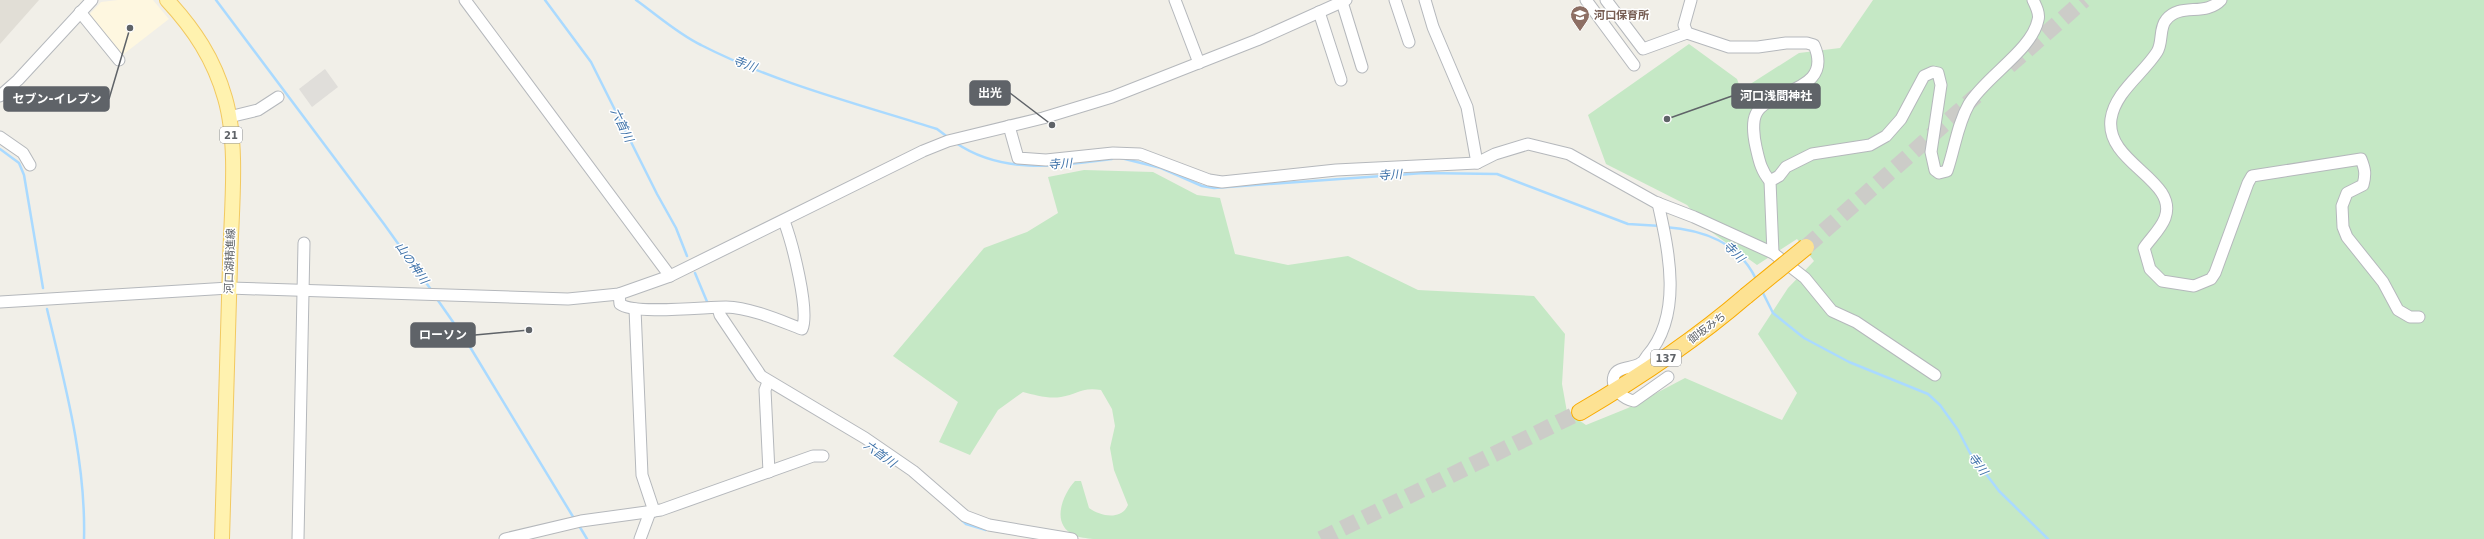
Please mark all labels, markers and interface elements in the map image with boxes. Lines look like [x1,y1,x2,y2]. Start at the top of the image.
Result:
school or university icon: 河口保育所 [1569,4,1591,32]
place label: 河口保育所 [1594,9,1649,22]
water label: 寺川 [731,53,761,76]
callout: 出光 [970,81,1010,105]
callout: 河口浅間神社 [1732,84,1820,108]
text: 出光 [978,86,1002,100]
callout: セブン-イレブン [4,87,109,111]
text: 河口浅間神社 [1740,89,1812,103]
text: セブン-イレブン [13,92,101,106]
water label: 六首川 [608,106,637,146]
road number: 21 [220,127,242,143]
water label: 寺川 [1048,156,1074,172]
water label: 寺川 [1378,167,1404,183]
street label: 河口湖精進線 [222,228,238,294]
water label: 山の神川 [392,239,433,288]
water label: 寺川 [1721,239,1749,267]
street label: 御坂みち [1685,310,1728,347]
callout: ローソン [411,323,475,347]
text: ローソン [419,328,467,342]
road number: 137 [1651,350,1681,366]
water label: 六首川 [861,438,900,471]
water label: 寺川 [1965,450,1992,479]

